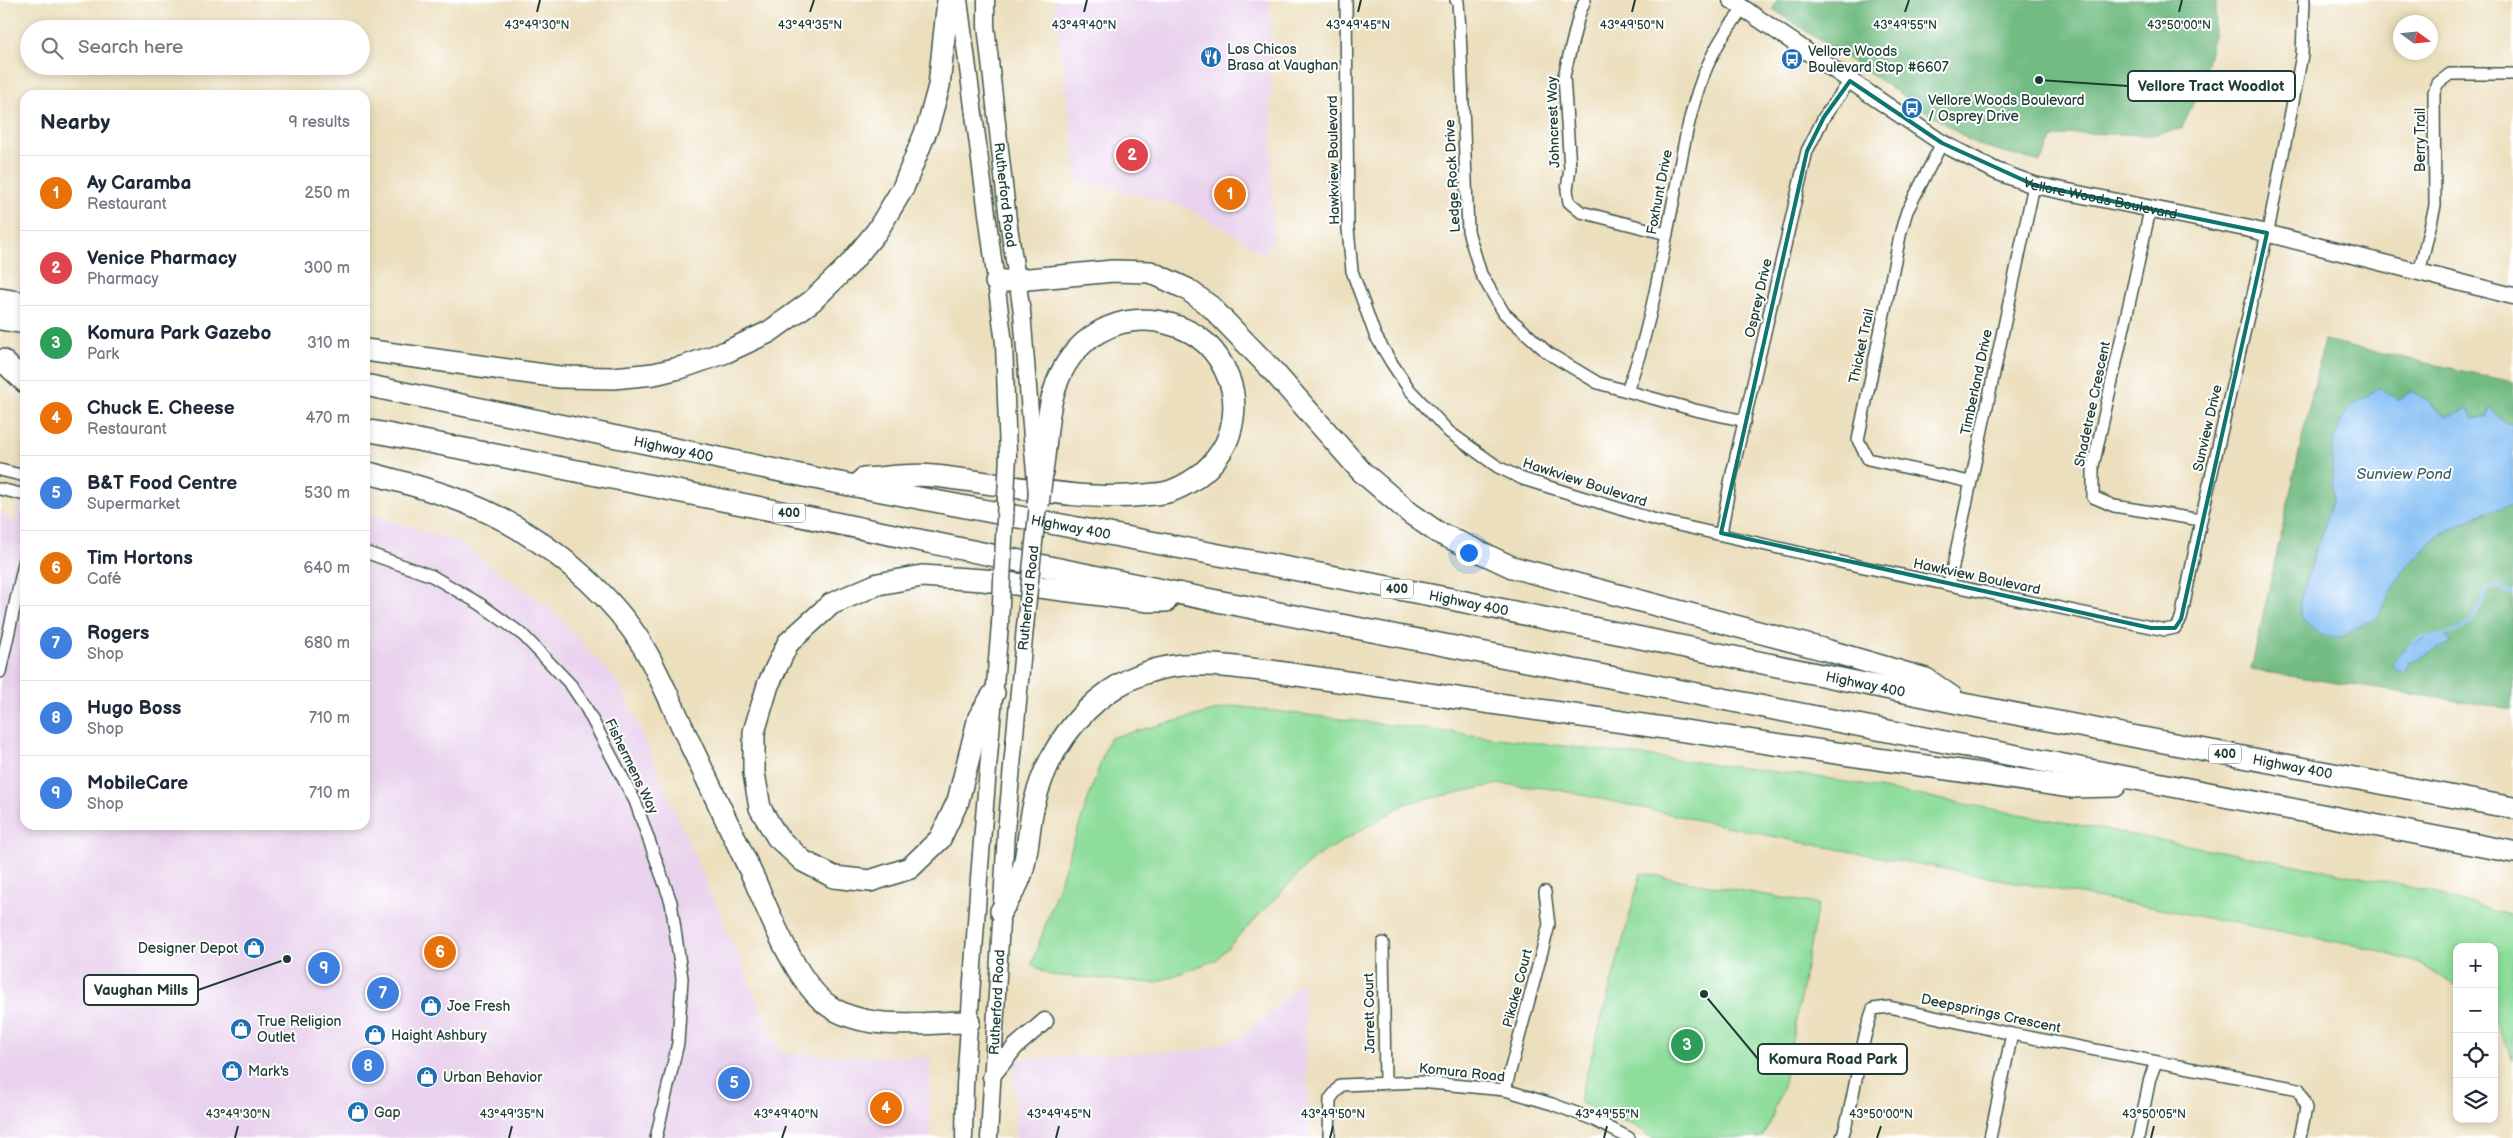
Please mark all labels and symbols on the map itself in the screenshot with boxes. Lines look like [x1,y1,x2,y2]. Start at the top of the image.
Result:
north arrow [2393,15,2438,60]
text: 43°49'30"N [505,18,569,33]
text: 43°49'35"N [778,18,842,33]
text: 43°49'40"N [1052,18,1116,33]
text: 43°49'45"N [1326,18,1390,33]
text: 43°49'50"N [1600,18,1664,33]
text: 43°49'55"N [1873,18,1937,33]
text: 43°50'00"N [2147,18,2211,33]
place label: Los Chicos Brasa at Vaughan [1227,41,1339,74]
place label: Vellore Woods Boulevard Stop #6607 [1808,43,1949,76]
restaurant icon: Los Chicos Brasa at Vaughan [1199,45,1223,69]
bus stop icon: Vellore Woods Boulevard Stop #6607 [1780,47,1804,71]
callout: Vellore Tract Woodlot [2128,71,2295,101]
street label: Johncrest Way [1543,75,1564,168]
text: Vellore Tract Woodlot [2138,77,2284,96]
place label: Vellore Woods Boulevard / Osprey Drive [1928,92,2085,125]
street label: Hawkview Boulevard [1324,95,1343,225]
bus stop icon: Vellore Woods Boulevard / Osprey Drive [1900,96,1924,120]
street label: Berry Trail [2412,108,2429,172]
street label: Ledge Rock Drive [1441,119,1464,233]
pin: 2 [1116,136,1148,174]
street label: Rutherford Road [990,142,1020,249]
street label: Foxhunt Drive [1643,148,1676,236]
street label: Vellore Woods Boulevard [2021,174,2179,223]
pin: 1 [1214,175,1246,213]
street label: Osprey Drive [1741,257,1776,339]
street label: Thicket Trail [1845,307,1878,385]
street label: Timberland Drive [1957,328,1996,437]
street label: Shadetree Crescent [2071,339,2114,468]
street label: Sunview Drive [2189,383,2226,473]
street label: Highway 400 [632,433,715,466]
street label: Hawkview Boulevard [1521,454,1649,511]
water label: Sunview Pond [2357,465,2452,484]
road number: 400 [773,503,805,522]
street label: Highway 400 [1030,511,1112,543]
your location [1456,540,1482,566]
street label: Rutherford Road [1015,545,1042,651]
street label: Hawkview Boulevard [1912,555,2042,598]
road number: 400 [1381,580,1413,598]
street label: Highway 400 [1427,587,1510,620]
street label: Highway 400 [1824,668,1907,701]
street label: Fishermens Way [601,716,662,817]
road number: 400 [2209,744,2241,764]
street label: Highway 400 [2251,751,2334,783]
pin: 6 [424,933,456,971]
shop icon: Designer Depot [242,936,266,960]
place label: Designer Depot [138,940,239,957]
street label: Pikake Court [1499,946,1536,1029]
pin: 9 [308,949,340,987]
street label: Rutherford Road [986,949,1008,1055]
street label: Jarrett Court [1360,972,1379,1053]
pin: 7 [367,974,399,1012]
callout: Vaughan Mills [84,975,198,1005]
text: Vaughan Mills [94,981,188,1000]
street label: Deepsprings Crescent [1919,990,2063,1037]
shop icon: Joe Fresh [419,994,443,1018]
place label: Joe Fresh [447,998,510,1015]
place label: True Religion Outlet [257,1013,342,1046]
shop icon: True Religion Outlet [229,1017,253,1041]
shop icon: Haight Ashbury [363,1023,387,1047]
pin: 3 [1671,1026,1703,1064]
place label: Haight Ashbury [391,1027,487,1044]
callout: Komura Road Park [1758,1044,1907,1074]
pin: 8 [352,1047,384,1085]
text: Komura Road Park [1769,1050,1898,1069]
shop icon: Mark's [220,1059,244,1083]
street label: Komura Road [1418,1060,1506,1085]
place label: Mark's [248,1063,289,1080]
pin: 5 [718,1064,750,1102]
shop icon: Urban Behavior [415,1065,439,1089]
place label: Urban Behavior [443,1069,543,1086]
pin: 4 [870,1089,902,1127]
shop icon: Gap [346,1100,370,1124]
place label: Gap [374,1104,401,1121]
text: 43°49'30"N [206,1107,270,1122]
text: 43°49'35"N [480,1107,544,1122]
text: 43°49'40"N [754,1107,818,1122]
text: 43°49'45"N [1027,1107,1091,1122]
text: 43°49'50"N [1301,1107,1365,1122]
text: 43°49'55"N [1575,1107,1639,1122]
text: 43°50'00"N [1849,1107,1913,1122]
text: 43°50'05"N [2122,1107,2186,1122]

